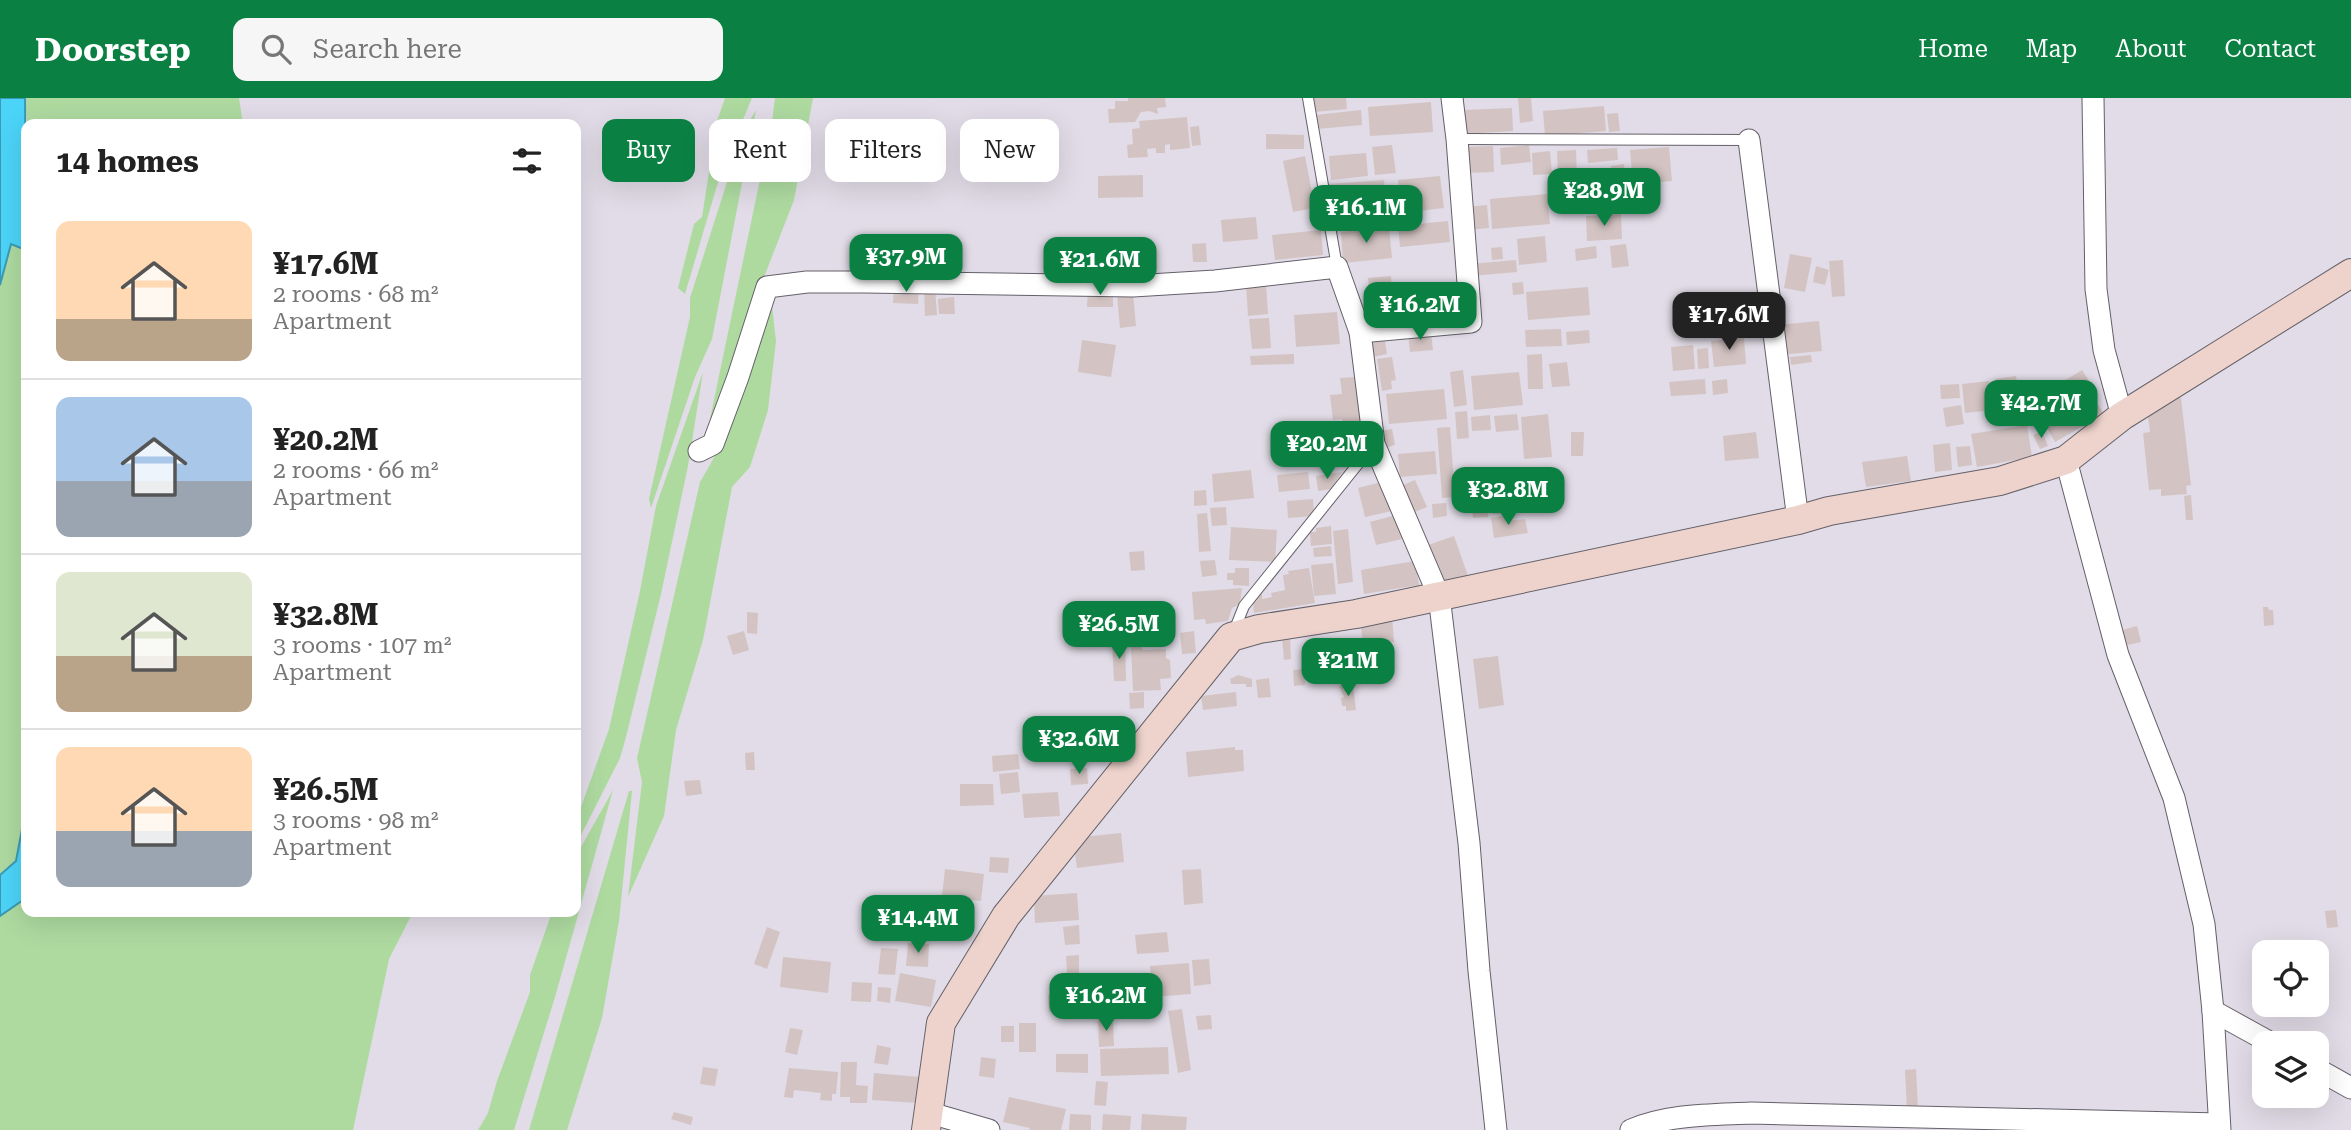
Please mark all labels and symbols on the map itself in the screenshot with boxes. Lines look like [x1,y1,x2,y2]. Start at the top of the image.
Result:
pin: ¥28.9M [1547,169,1661,228]
pin: ¥16.1M [1309,186,1423,245]
pin: ¥37.9M [849,234,963,294]
pin: ¥21.6M [1043,238,1157,297]
pin: ¥16.2M [1363,282,1477,342]
pin: ¥17.6M [1672,292,1786,352]
pin: ¥42.7M [1984,380,2098,440]
pin: ¥20.2M [1270,422,1384,481]
pin: ¥32.8M [1451,468,1565,527]
pin: ¥26.5M [1062,602,1176,661]
pin: ¥21M [1307,638,1389,698]
pin: ¥32.6M [1022,716,1136,776]
pin: ¥14.4M [861,896,975,955]
pin: ¥16.2M [1049,974,1163,1033]

